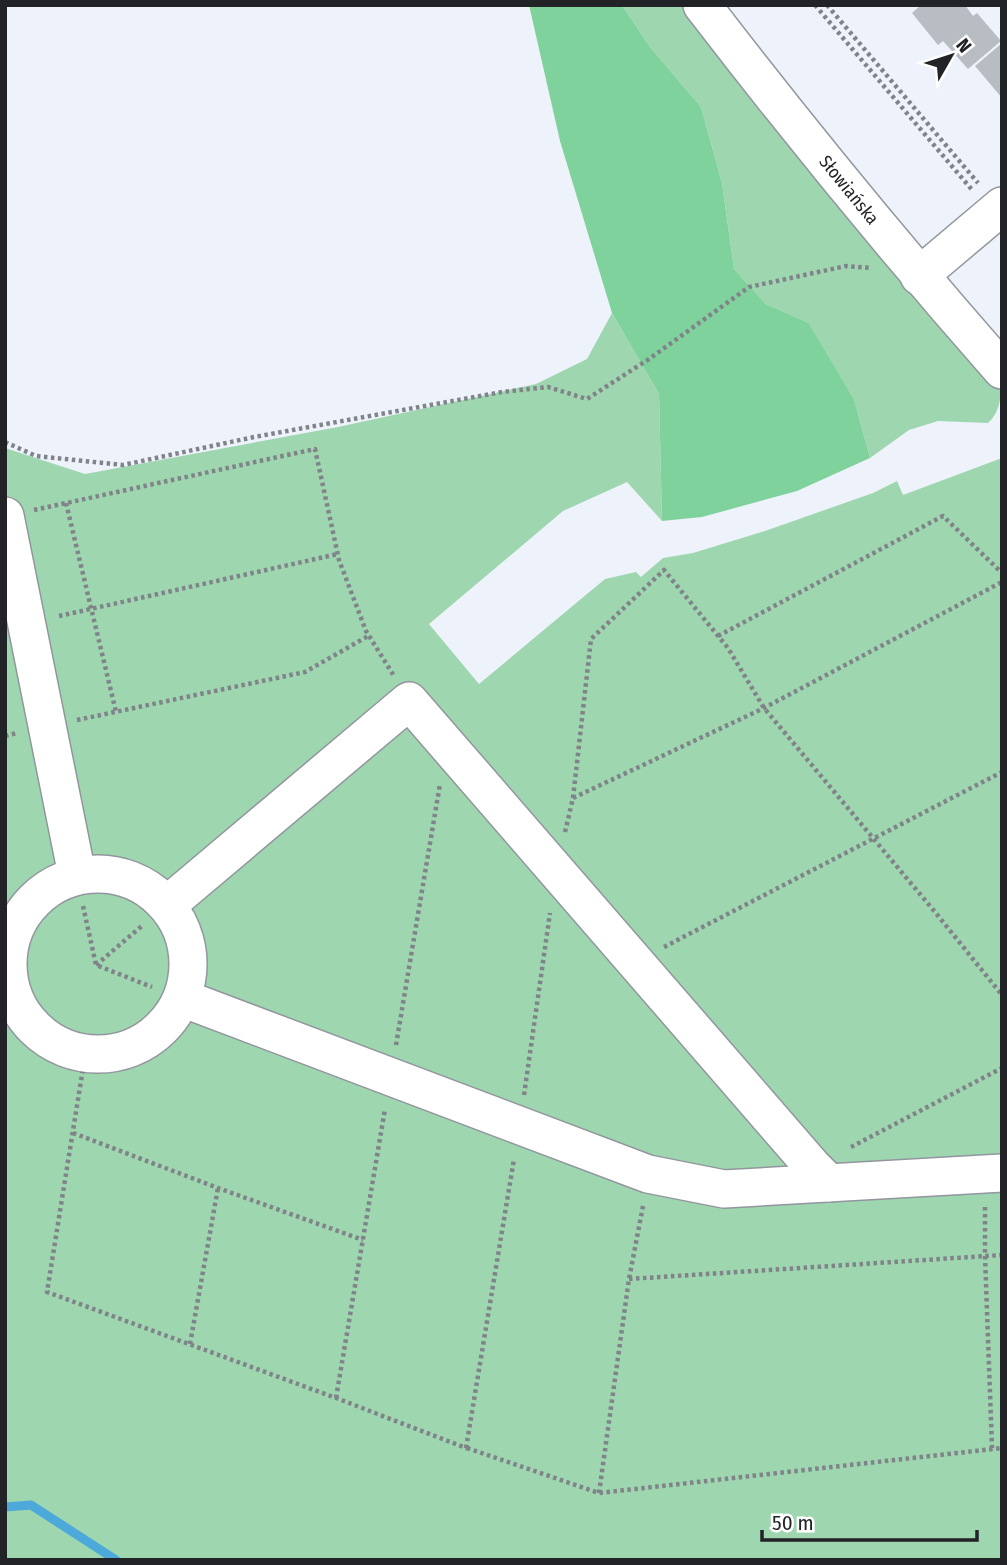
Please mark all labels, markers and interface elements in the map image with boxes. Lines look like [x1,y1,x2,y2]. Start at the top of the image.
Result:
north arrow [916,21,986,91]
text: N [951,34,976,57]
street label: Słowiańska [814,151,884,229]
scale bar [762,1498,977,1542]
text: 50 m [772,1510,814,1536]

